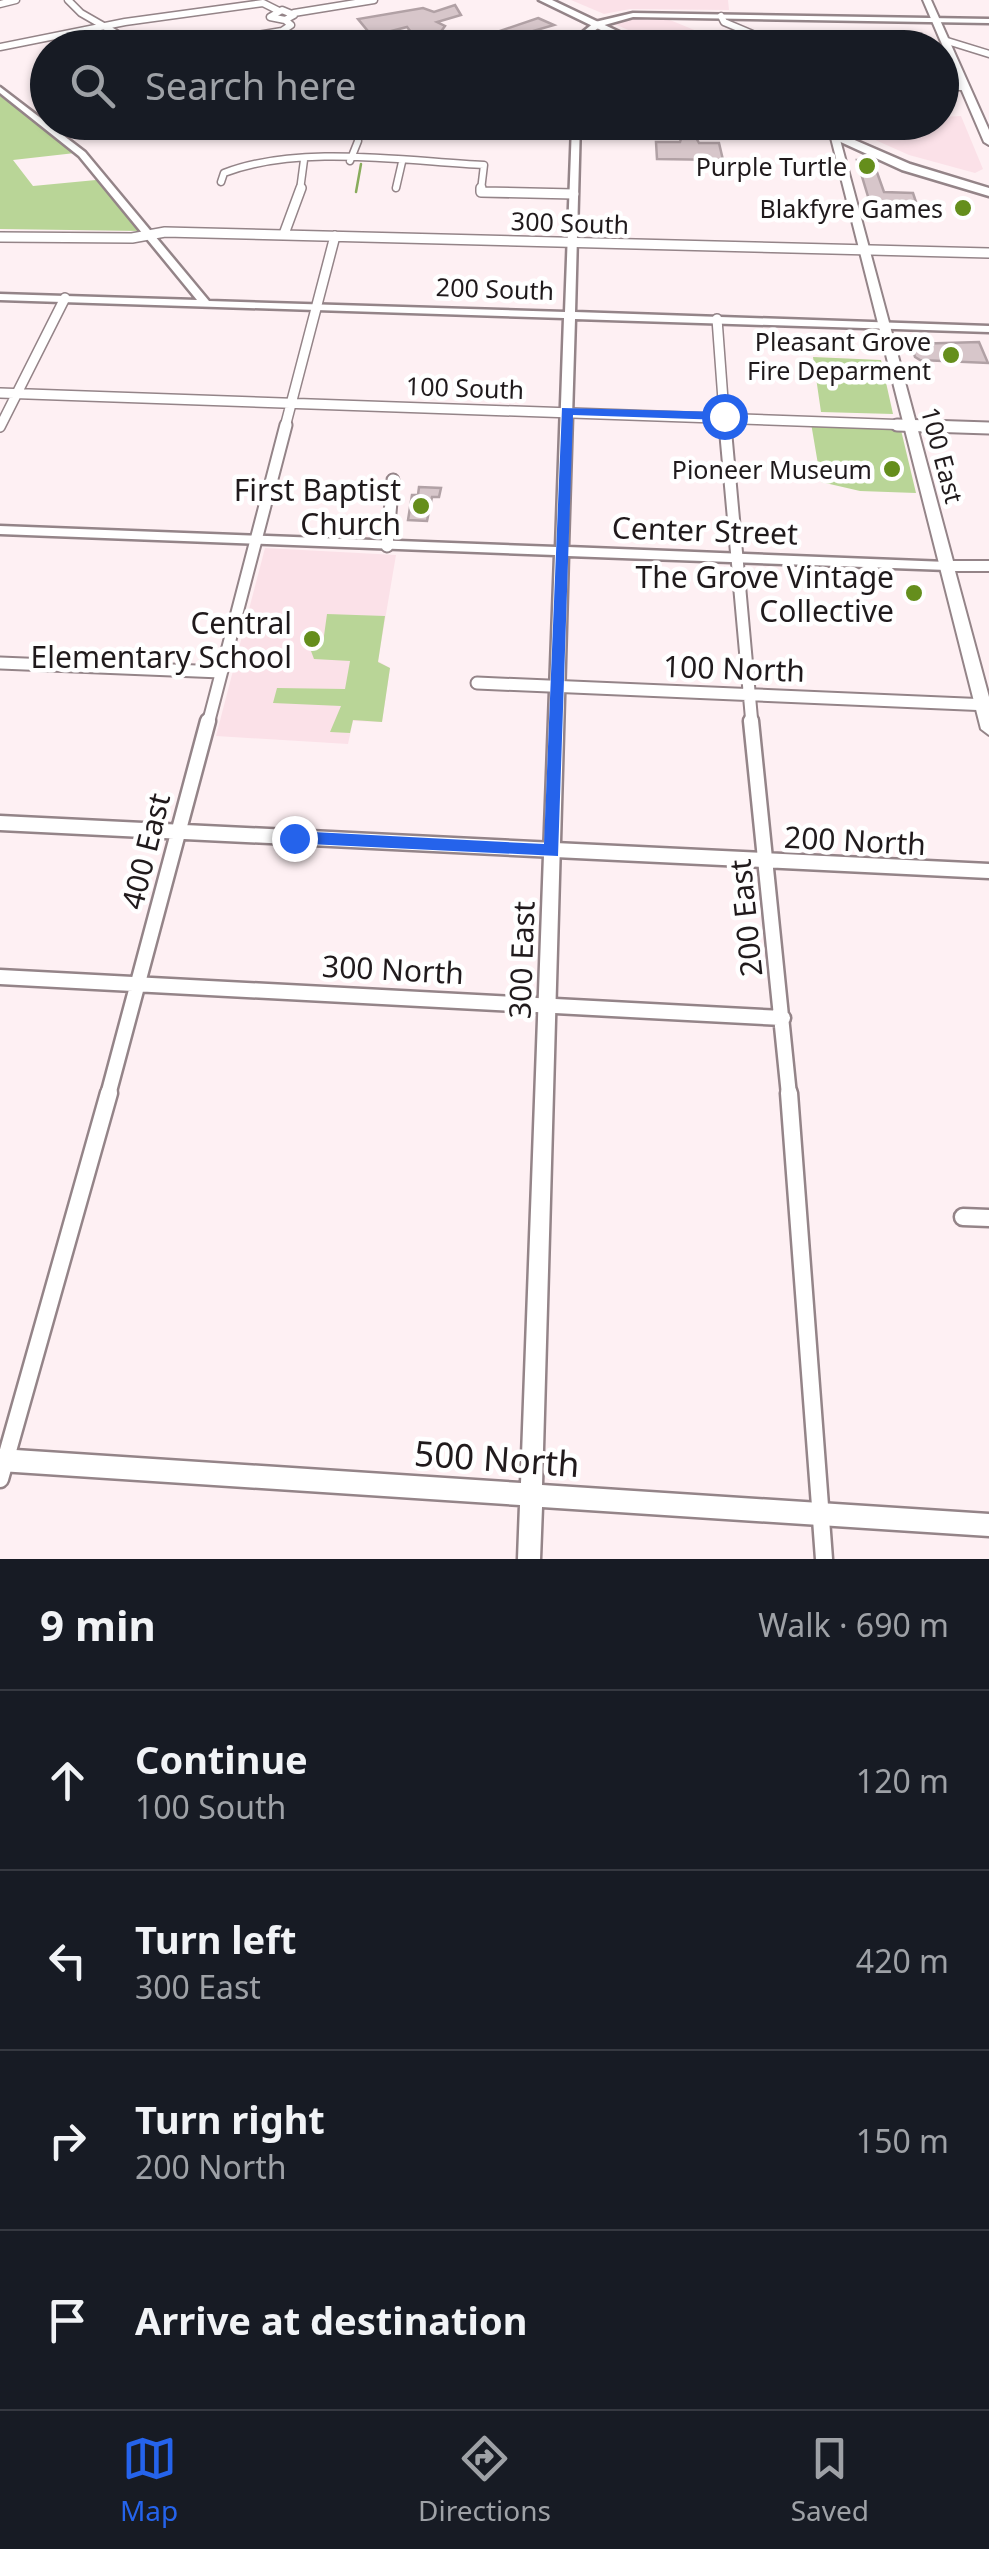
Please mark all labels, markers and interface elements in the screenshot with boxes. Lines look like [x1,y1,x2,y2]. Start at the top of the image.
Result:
search box [30,30,959,140]
icon: search [65,58,120,113]
text: Search here [145,59,356,111]
place label: Purple Turtle [696,149,847,183]
marker: Purple Turtle [856,155,878,177]
place label: Blakfyre Games [759,191,943,225]
marker: Blakfyre Games [952,197,974,219]
street label: 300 South [510,203,630,241]
street label: 200 South [435,269,555,307]
place label: Pleasant Grove Fire Deparment [747,324,931,387]
marker: Pleasant Grove Fire Deparment [940,344,962,366]
street label: 100 South [405,368,525,406]
route start [702,394,748,440]
street label: 100 East [914,403,972,507]
place label: Pioneer Museum [672,452,872,486]
marker: Pioneer Museum [881,458,903,480]
place label: First Baptist Church [234,469,401,544]
marker: First Baptist Church [410,495,432,517]
street label: Center Street [611,506,799,554]
place label: The Grove Vintage Collective [636,556,894,631]
marker: The Grove Vintage Collective [903,582,925,604]
place label: Central Elementary School [31,602,292,677]
marker: Central Elementary School [301,628,323,650]
street label: 100 North [662,645,806,691]
street label: 400 East [111,789,179,913]
route end [272,816,318,862]
street label: 200 North [783,816,927,864]
street label: 200 East [718,857,772,979]
street label: 300 East [498,900,544,1020]
street label: 300 North [321,945,465,993]
street label: 500 North [413,1429,581,1487]
text: 9 min [40,1596,156,1653]
text: Walk · 690 m [758,1603,949,1646]
text: Continue [135,1733,308,1785]
icon: ahead [40,1753,95,1808]
text: 120 m [856,1759,949,1802]
text: 100 South [135,1785,286,1828]
text: Turn left [135,1913,297,1965]
icon: left [40,1933,95,1988]
text: 420 m [856,1939,949,1982]
text: 300 East [135,1965,261,2008]
text: Turn right [135,2093,325,2145]
icon: right [40,2113,95,2168]
text: 150 m [856,2119,949,2162]
text: 200 North [135,2145,286,2188]
icon: arrive [40,2293,95,2348]
text: Arrive at destination [135,2294,527,2346]
tab: Map [120,2431,178,2529]
tab: Directions [418,2431,551,2529]
tab: Saved [791,2431,869,2529]

